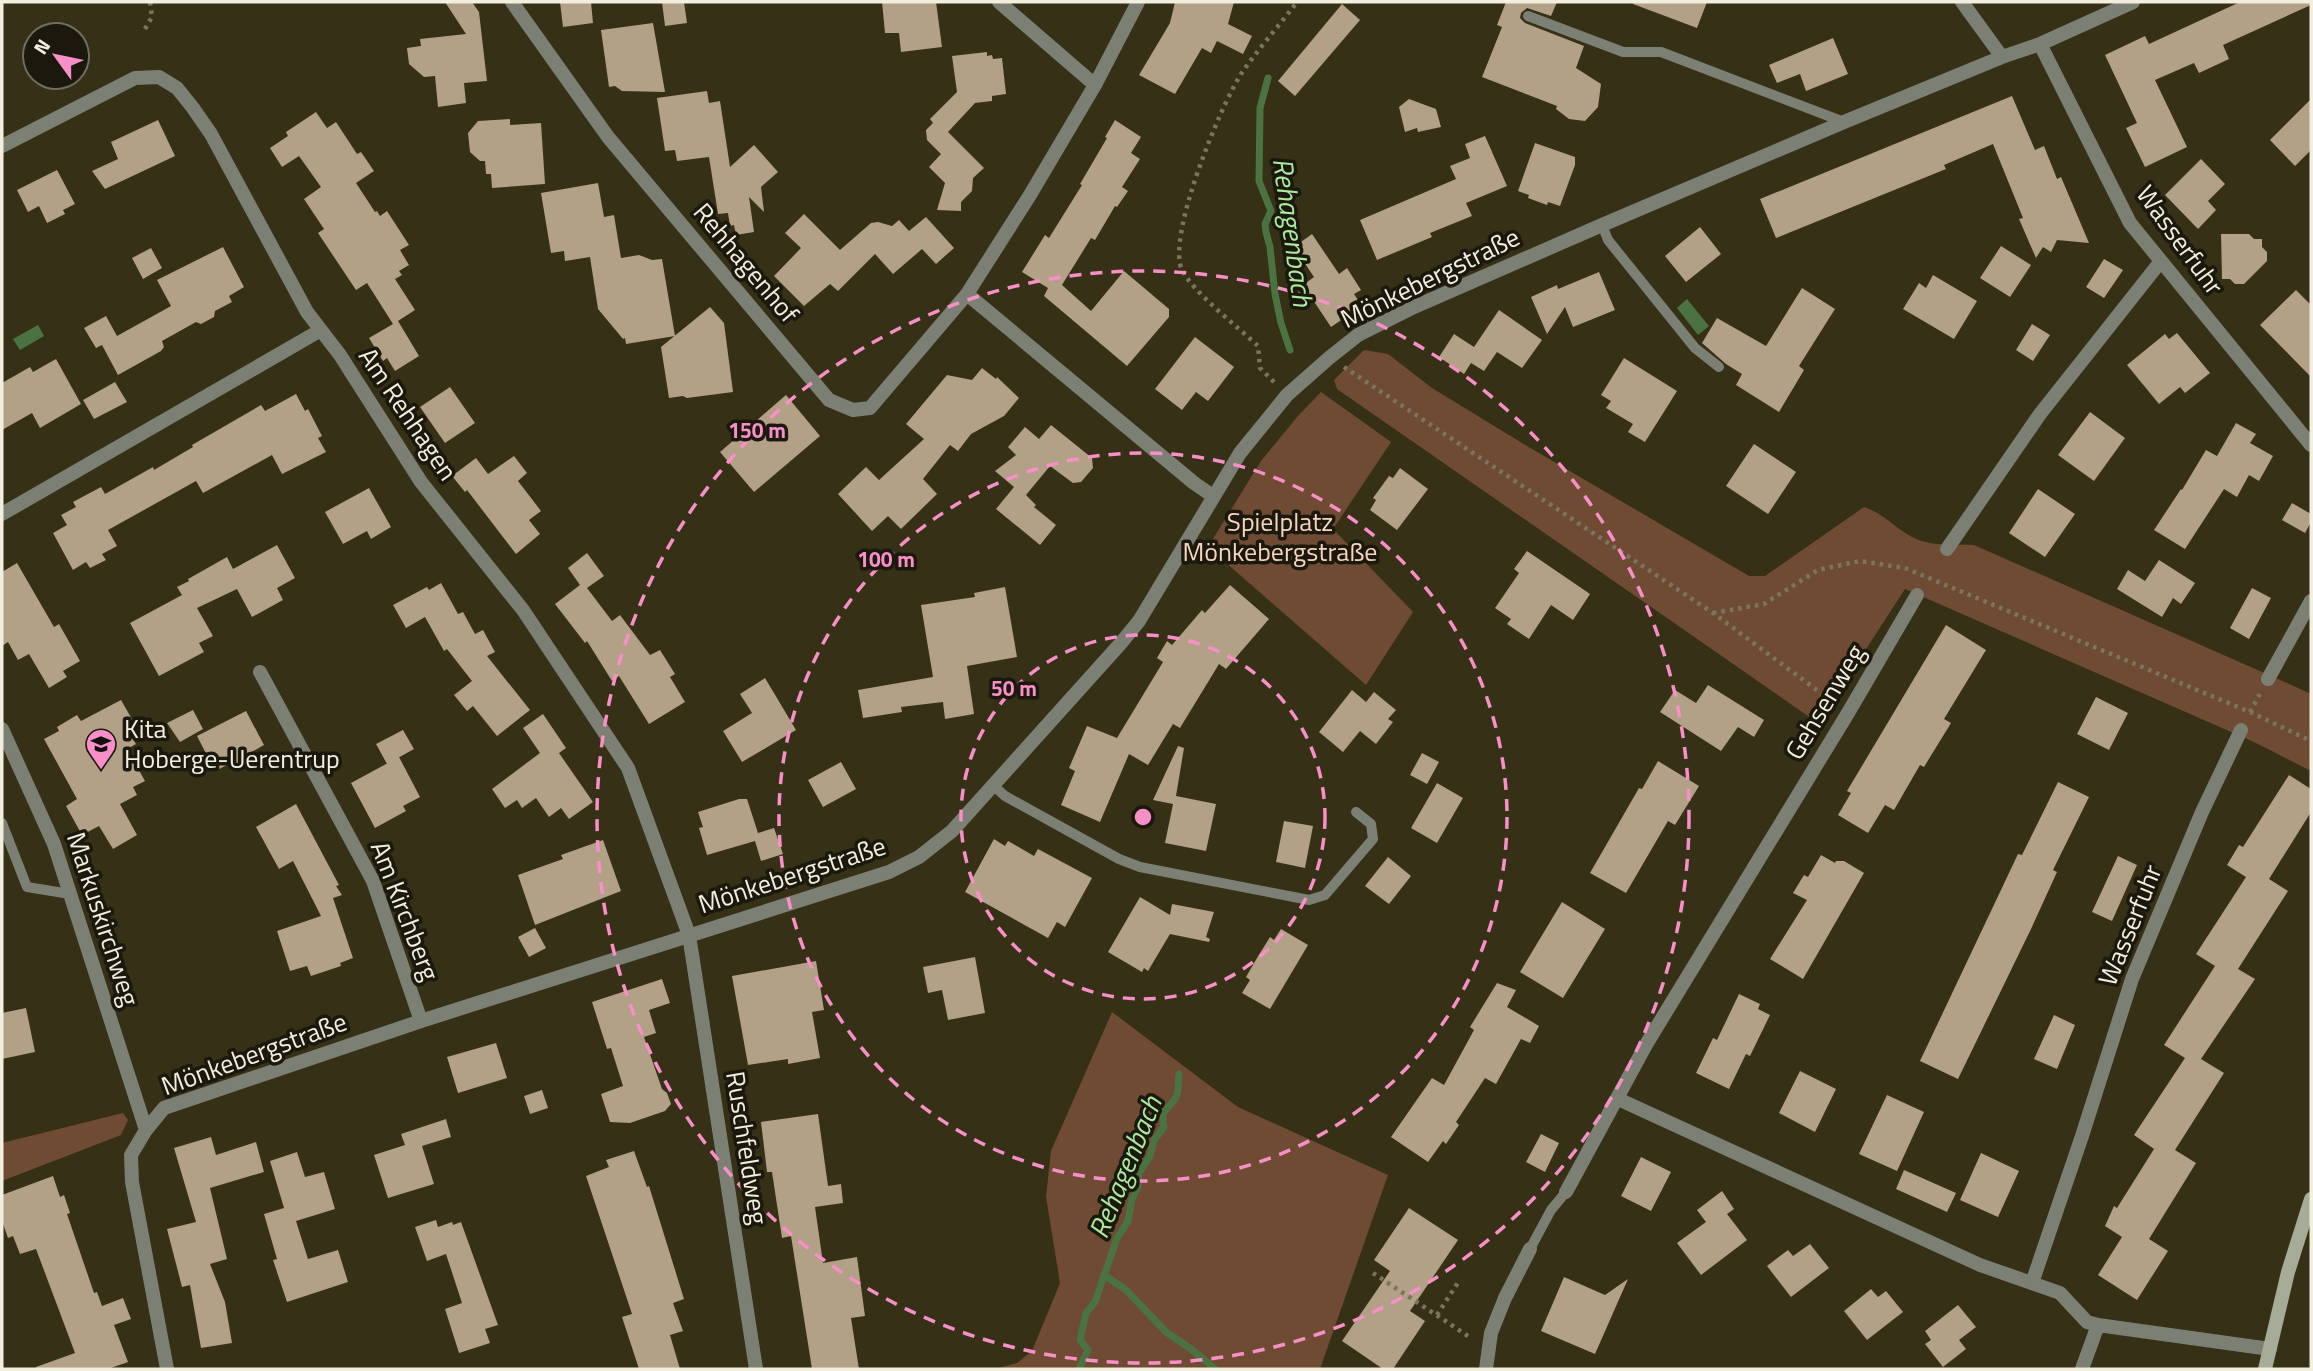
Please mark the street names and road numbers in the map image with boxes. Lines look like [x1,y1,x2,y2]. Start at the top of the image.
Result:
street label: Wasserfuhr [2127,177,2234,303]
street label: Rehhagenhof [684,194,809,332]
street label: Mönkebergstraße [1334,217,1526,338]
street label: Am Rehhagen [349,339,467,488]
street label: Gehsenweg [1775,637,1874,767]
street label: Mönkebergstraße [693,826,891,923]
street label: Markuskirchweg [57,827,150,1011]
street label: Am Kirchberg [361,835,450,986]
street label: Wasserfuhr [2088,858,2171,991]
street label: Mönkebergstraße [156,1002,352,1105]
street label: Ruschfeldweg [716,1069,779,1227]

